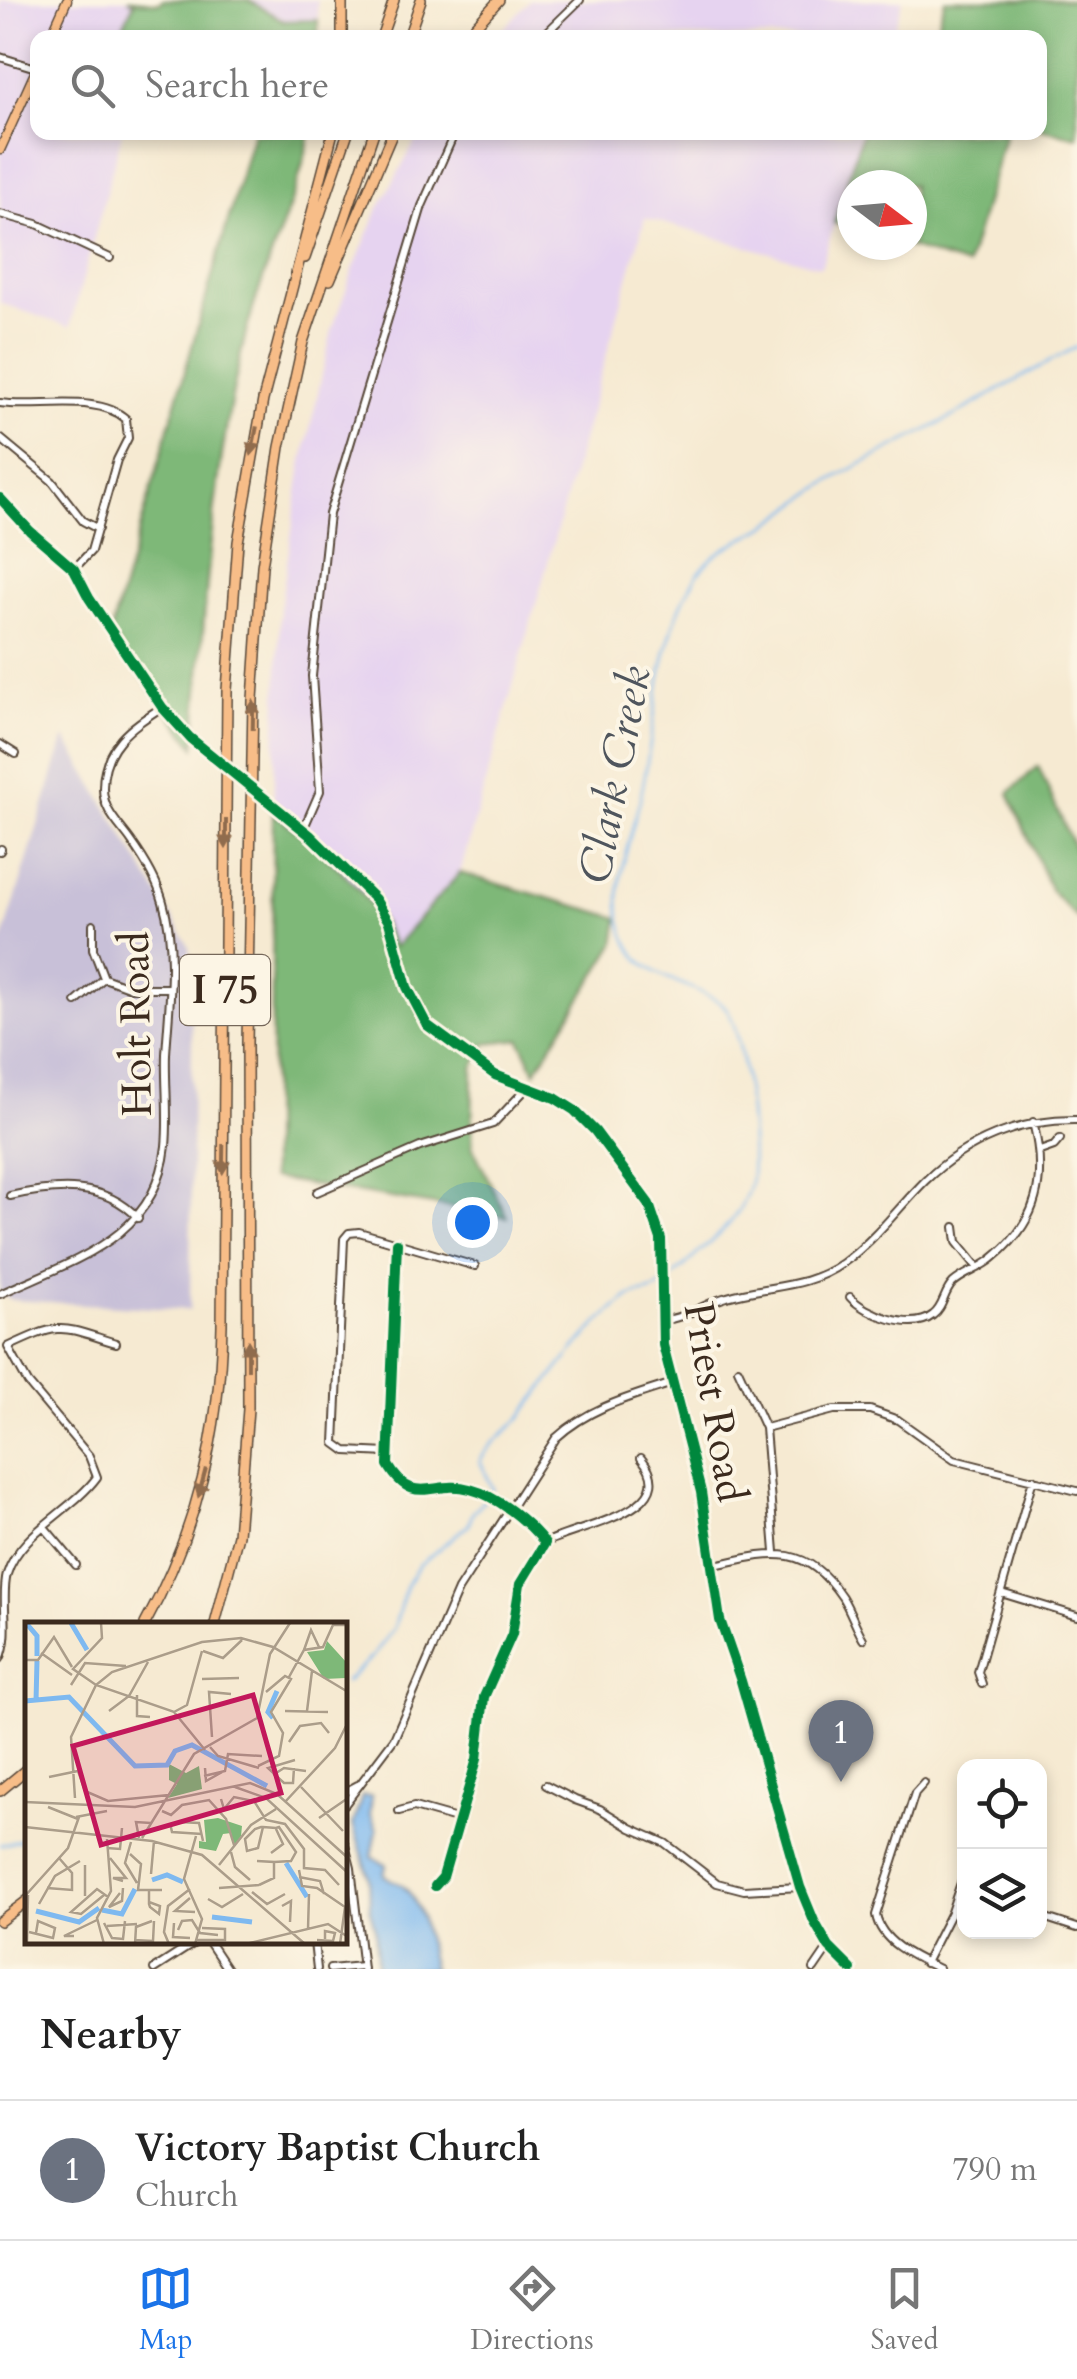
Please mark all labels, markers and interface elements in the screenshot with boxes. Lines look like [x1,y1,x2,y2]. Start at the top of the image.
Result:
search box [30,30,1047,140]
icon: search [65,58,120,113]
text: Search here [145,59,329,111]
north arrow [837,170,927,260]
one-way arrow [246,426,262,457]
water label: Clark Creek [564,661,666,889]
one-way arrow [245,698,261,730]
one-way arrow [218,819,234,851]
street label: Holt Road [106,931,166,1117]
road number: I 75 [180,955,270,1025]
one-way arrow [215,1144,231,1176]
your location [447,1197,498,1248]
street label: Priest Road [669,1298,761,1506]
one-way arrow [240,1338,256,1370]
one-way arrow [194,1468,210,1499]
inset map [25,1622,348,1944]
pin: 1 [808,1700,874,1782]
map controls [957,1759,1047,1939]
button: locate [957,1759,1047,1849]
button: layers [957,1849,1047,1939]
text: Nearby [40,2006,182,2063]
text: Victory Baptist Church [135,2122,540,2174]
text: 1 [64,2148,81,2192]
text: 790 m [952,2148,1037,2192]
text: Church [135,2174,238,2218]
tab: Map [138,2261,193,2359]
tab: Directions [470,2261,594,2359]
tab: Saved [871,2261,939,2359]

